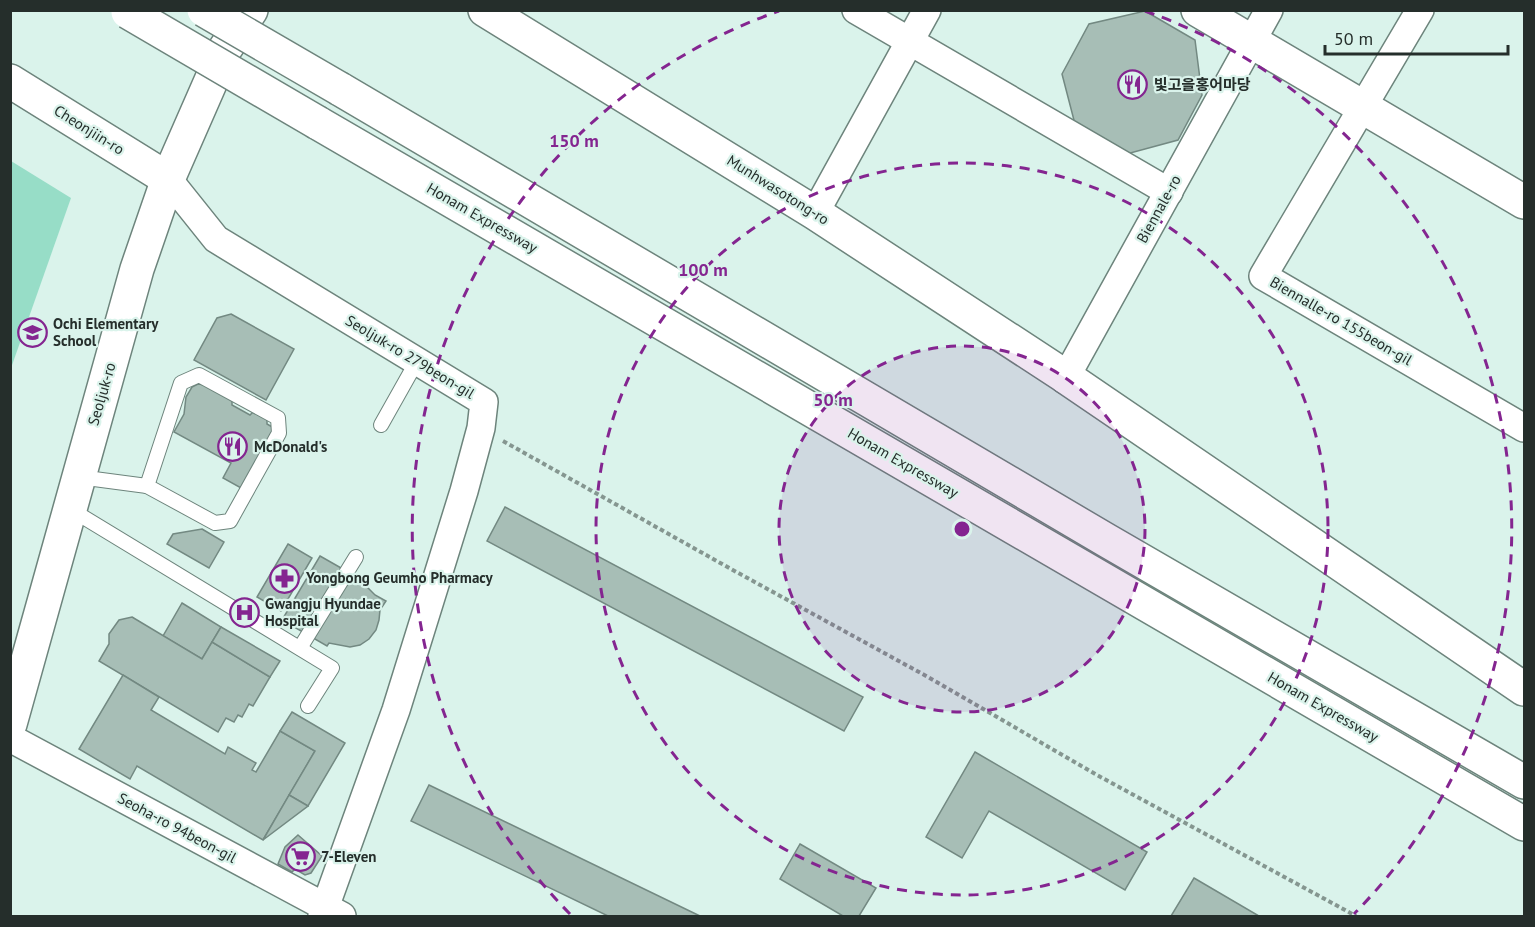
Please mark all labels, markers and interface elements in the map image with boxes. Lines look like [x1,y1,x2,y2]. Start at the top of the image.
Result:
scale bar [1325,18,1508,56]
text: 50 m [1334,27,1373,50]
restaurant icon: 빛고을홍어마당 [1117,69,1149,101]
place label: 빛고을홍어마당 [1154,75,1251,94]
street label: Cheonjiin-ro [51,101,128,159]
text: 150 m [549,129,599,152]
street label: Munhwasotong-ro [724,151,833,229]
street label: Biennale-ro [1132,171,1185,246]
street label: Honam Expressway [424,178,541,257]
text: 100 m [678,258,728,281]
street label: Biennalle-ro 155beon-gil [1267,272,1416,369]
street label: Seoljuk-ro 279beon-gil [342,311,479,403]
place label: Ochi Elementary School [53,314,159,350]
school or university icon: Ochi Elementary School [16,317,48,349]
street label: Seoljuk-ro [83,360,120,428]
text: 50 m [813,388,853,411]
street label: Honam Expressway [845,423,962,502]
restaurant icon: McDonald's [217,431,249,463]
place label: McDonald's [254,437,327,456]
centre of rings [952,519,972,539]
pharmacy icon: Yongbong Geumho Pharmacy [269,562,301,594]
place label: Yongbong Geumho Pharmacy [305,568,494,587]
place label: Gwangju Hyundae Hospital [265,594,381,630]
hospital icon: Gwangju Hyundae Hospital [228,597,260,629]
street label: Honam Expressway [1265,667,1382,746]
street label: Seoha-ro 94beon-gil [115,788,240,867]
supermarket icon: 7-Eleven [284,841,316,873]
place label: 7-Eleven [321,847,376,866]

